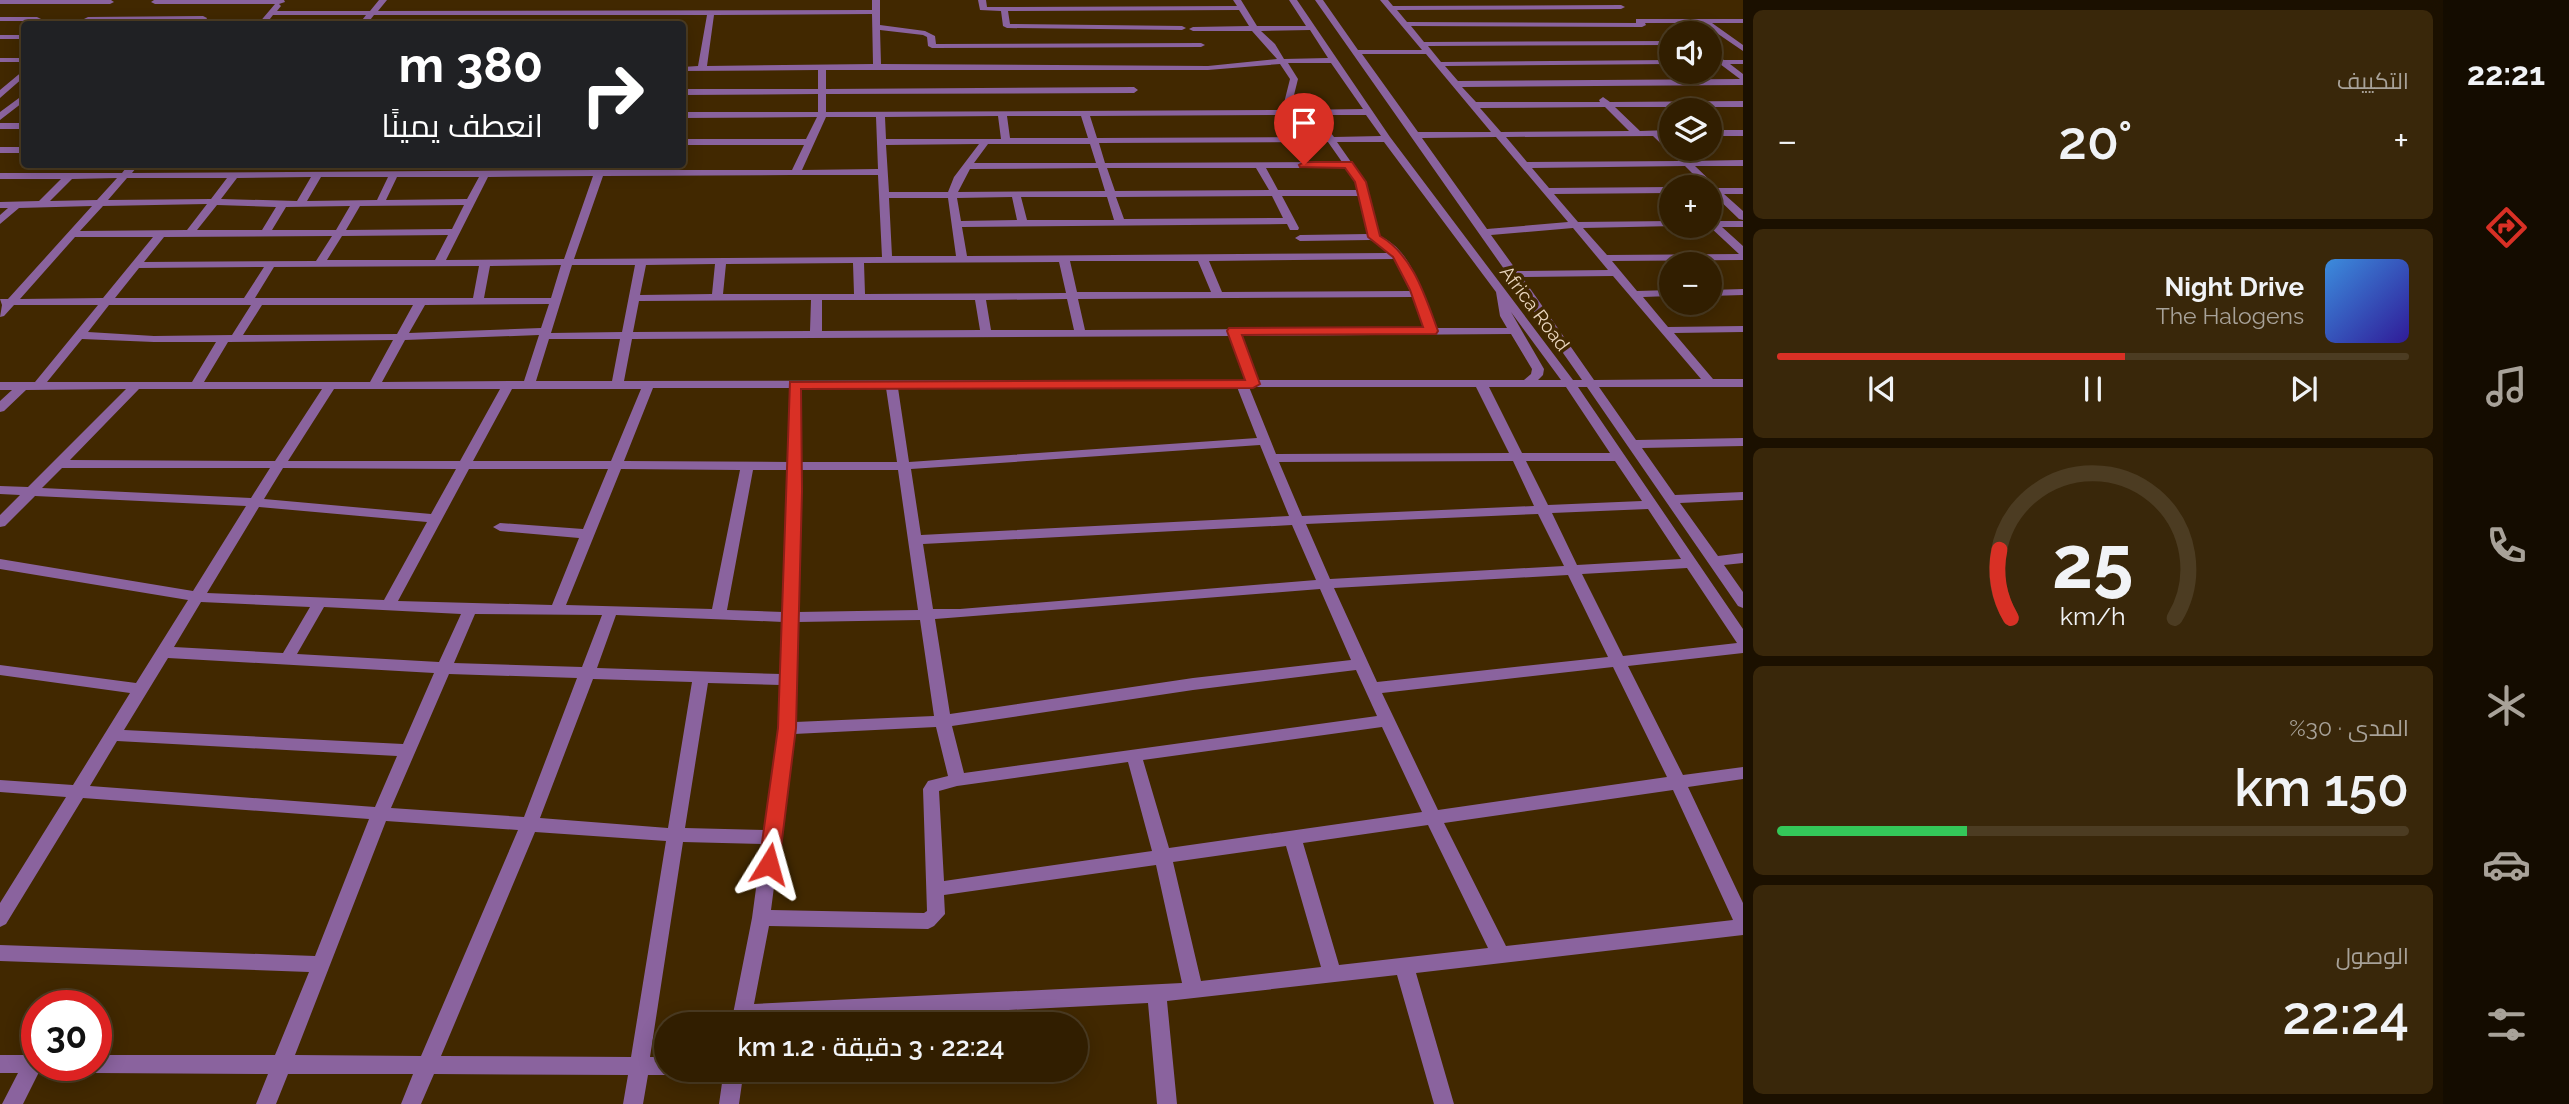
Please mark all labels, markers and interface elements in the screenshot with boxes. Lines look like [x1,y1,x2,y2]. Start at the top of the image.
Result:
map controls [1659,21,1722,315]
button: sound [1659,21,1722,84]
text: 380 m [399,36,543,93]
icon: right [567,49,658,140]
text: 22:21 [2467,55,2545,92]
text: التكييف [2337,67,2409,94]
pin [1274,93,1334,165]
button: layers [1659,98,1722,161]
icon: arrive [1285,104,1323,142]
text: انعطف يمينًا [381,107,543,144]
text: 20° [2058,110,2132,171]
text: − [1777,118,1797,163]
text: + [2393,118,2409,163]
button: + [1659,175,1722,238]
icon: directions [2482,203,2531,252]
button: − [1659,252,1722,315]
street label: Africa Road [1496,261,1574,355]
text: Night Drive [2165,272,2304,302]
text: The Halogens [2156,302,2304,329]
icon: music [2482,362,2531,411]
icon: previous [1863,370,1901,408]
icon: pause [2074,370,2112,408]
icon: next [2285,370,2323,408]
text: 25 [2052,520,2134,605]
icon: phone [2482,521,2531,570]
text: km/h [2060,601,2126,631]
icon: climate [2482,681,2531,730]
text: المدى · 30% [2289,714,2409,741]
text: 150 km [2234,757,2409,818]
position arrow [732,827,806,901]
icon: car [2482,840,2531,889]
text: الوصول [2336,942,2409,969]
text: 22:24 [2282,985,2409,1046]
speed limit sign: 30 [21,990,112,1081]
icon: filters [2482,1000,2531,1049]
text: 22:24 · 3 دقيقة · 1.2 km [738,1032,1004,1062]

